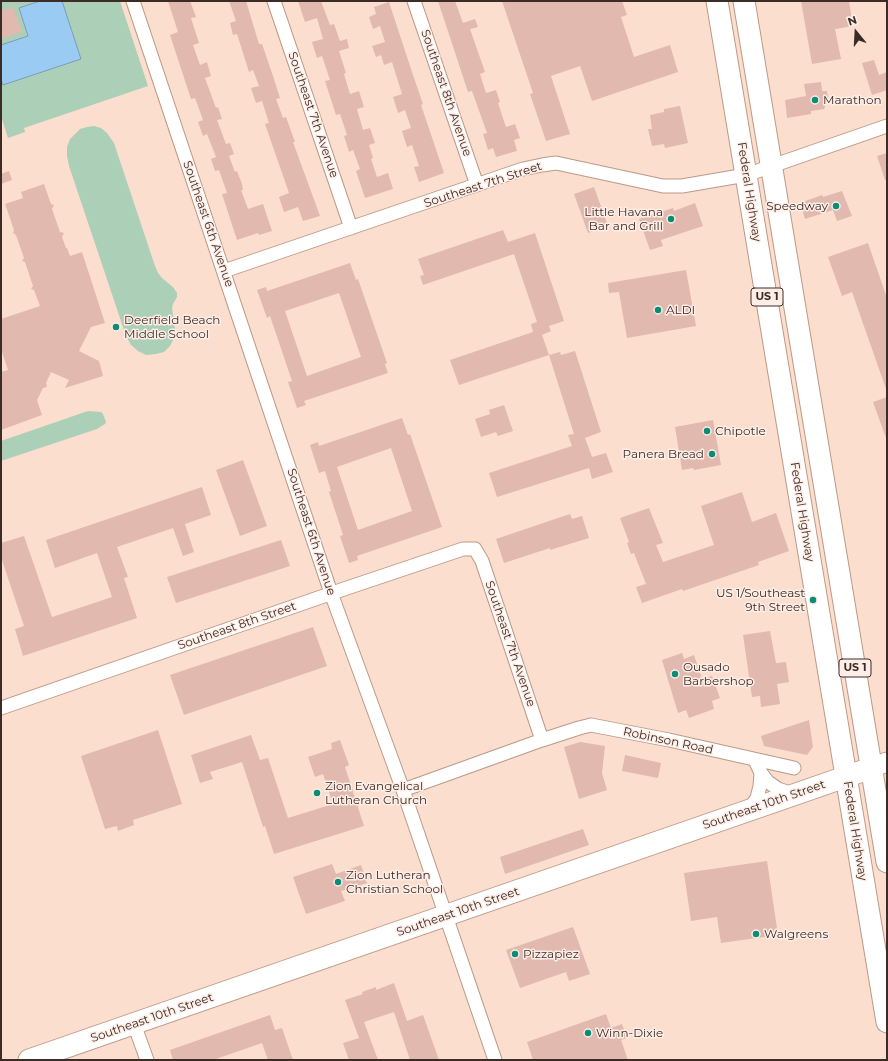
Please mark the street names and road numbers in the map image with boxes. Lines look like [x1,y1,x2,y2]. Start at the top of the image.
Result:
street label: Southeast 8th Avenue [418,28,474,158]
street label: Southeast 7th Avenue [285,50,341,180]
street label: Federal Highway [734,141,764,243]
street label: Southeast 6th Avenue [180,159,236,289]
street label: Southeast 7th Street [422,159,544,211]
road number: US 1 [751,288,783,306]
street label: Federal Highway [787,461,817,563]
street label: Southeast 6th Avenue [284,467,338,597]
street label: Southeast 7th Avenue [482,579,538,709]
street label: Southeast 8th Street [176,599,298,653]
road number: US 1 [839,659,871,677]
street label: Robinson Road [622,724,714,758]
street label: Southeast 10th Street [701,777,827,833]
street label: Federal Highway [840,780,870,882]
street label: Southeast 10th Street [395,884,521,940]
street label: Southeast 10th Street [89,990,215,1046]

